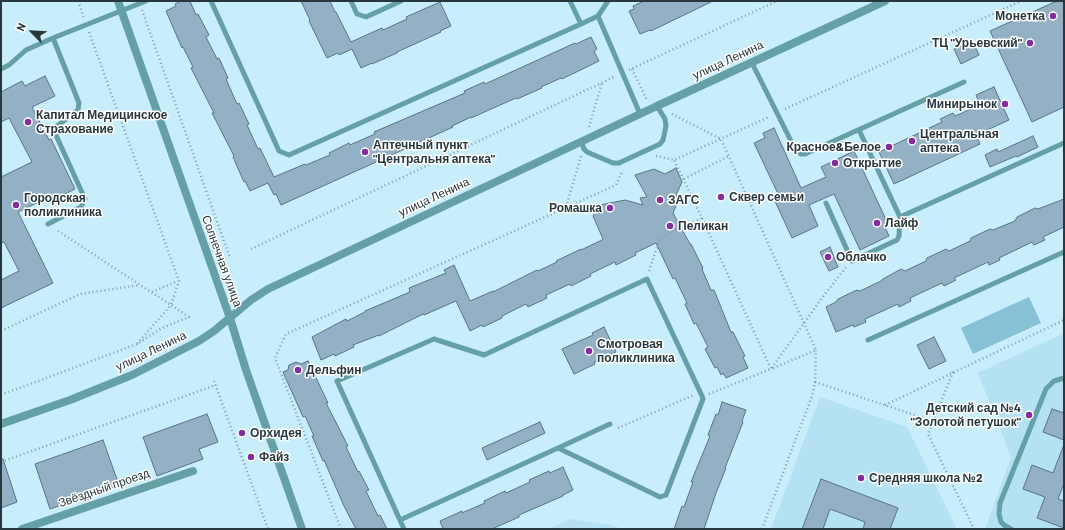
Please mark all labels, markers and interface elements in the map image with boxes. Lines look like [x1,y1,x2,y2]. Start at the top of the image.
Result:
place label: Монетка [995,9,1045,23]
marker: Монетка [1048,11,1058,21]
north arrow [12,12,52,52]
text: N [13,21,28,33]
place label: ТЦ "Урьевский" [932,36,1022,50]
street label: улица Ленина [690,37,766,83]
marker: ТЦ "Урьевский" [1025,38,1035,48]
place label: Минирынок [927,97,997,111]
marker: Минирынок [1000,99,1010,109]
place label: Капитал Медицинское Страхование [36,108,168,136]
marker: Капитал Медицинское Страхование [23,117,33,127]
place label: Центральная аптека [920,127,999,155]
marker: Центральная аптека [907,136,917,146]
place label: Аптечный пункт "Центральня аптека" [373,138,495,166]
place label: Красное&Белое [787,140,881,154]
marker: Красное&Белое [884,142,894,152]
marker: Аптечный пункт "Центральня аптека" [360,147,370,157]
place label: Открытие [843,156,902,170]
marker: Открытие [830,158,840,168]
street label: улица Ленина [396,174,472,220]
place label: Сквер семьи [729,190,804,204]
place label: Городская поликлиника [24,191,102,219]
marker: Сквер семьи [716,192,726,202]
place label: ЗАГС [668,193,699,207]
marker: ЗАГС [655,195,665,205]
marker: Городская поликлиника [11,200,21,210]
place label: Ромашка [549,201,602,215]
marker: Ромашка [605,203,615,213]
street label: Солнечная улица [199,213,245,309]
place label: Лайф [885,216,918,230]
marker: Лайф [872,218,882,228]
place label: Пеликан [678,219,728,233]
marker: Пеликан [665,221,675,231]
place label: Облачко [836,250,887,264]
marker: Облачко [823,252,833,262]
street label: улица Ленина [113,328,189,374]
place label: Смотровая поликлиника [597,337,675,365]
marker: Смотровая поликлиника [584,346,594,356]
place label: Дельфин [306,363,361,377]
marker: Дельфин [293,365,303,375]
place label: Детский сад №4 "Золотой петушок" [911,401,1021,429]
marker: Детский сад №4 "Золотой петушок" [1024,410,1034,420]
place label: Орхидея [250,426,302,440]
marker: Орхидея [237,428,247,438]
place label: Файз [259,450,289,464]
marker: Файз [246,452,256,462]
street label: Звёздный проезд [57,466,151,510]
place label: Средняя школа №2 [869,471,983,485]
marker: Средняя школа №2 [856,473,866,483]

